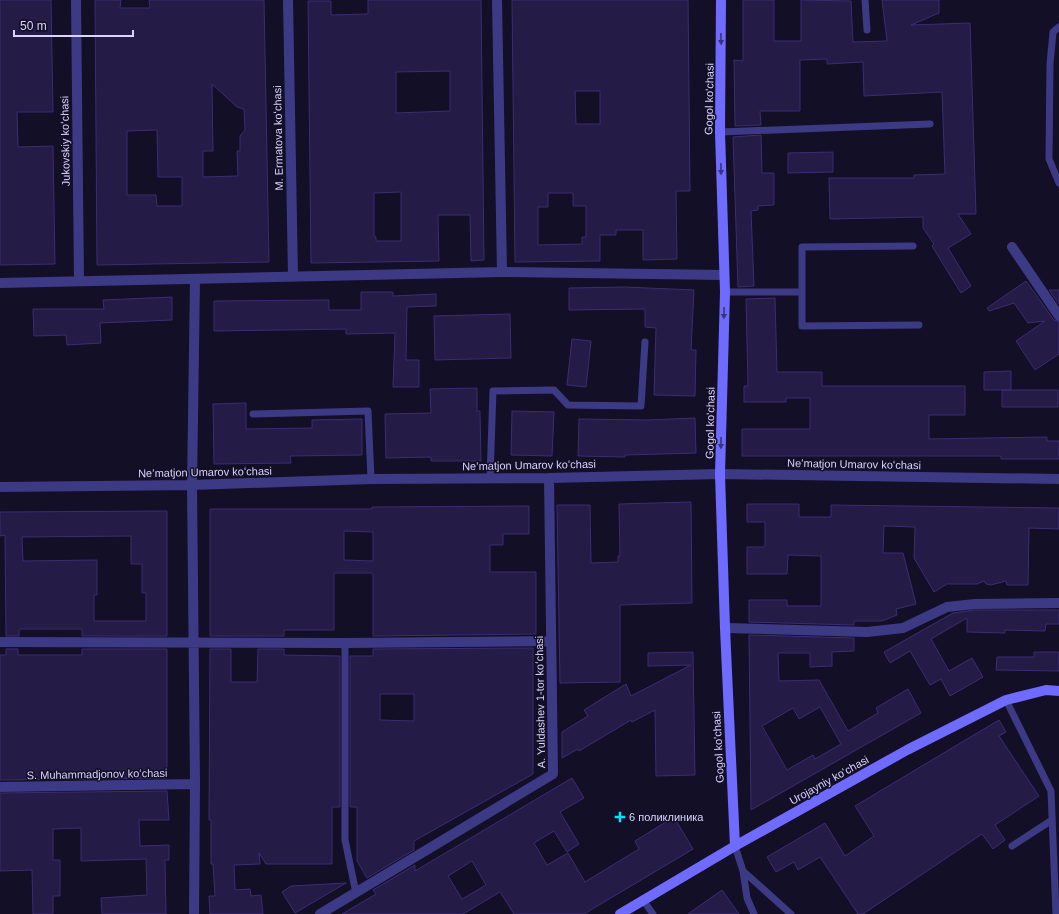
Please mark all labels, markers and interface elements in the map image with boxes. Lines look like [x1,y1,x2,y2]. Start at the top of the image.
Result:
scale bar [14,12,133,38]
text: 50 m [20,19,47,33]
one-way arrow [718,33,725,45]
street label: Gogol ko'chasi [702,63,716,135]
street label: M. Ermatova koʻchasi [271,85,285,191]
street label: Jukovskiy koʻchasi [58,96,72,186]
one-way arrow [718,163,724,176]
one-way arrow [721,307,728,319]
street label: Gogol ko'chasi [703,387,717,459]
one-way arrow [718,437,724,450]
street label: Neʻmatjon Umarov koʻchasi [787,457,921,471]
street label: Neʻmatjon Umarov koʻchasi [462,458,596,472]
street label: Neʻmatjon Umarov koʻchasi [138,465,272,479]
street label: A. Yuldashev 1-tor koʻchasi [533,636,547,768]
street label: Gogol ko'chasi [710,711,726,783]
street label: Urоjayniy koʻchasi [787,753,871,807]
street label: S. Muhammadjonov koʻchasi [27,767,167,781]
marker: 6 поликлиника [614,811,626,823]
place label: 6 поликлиника [629,811,704,823]

